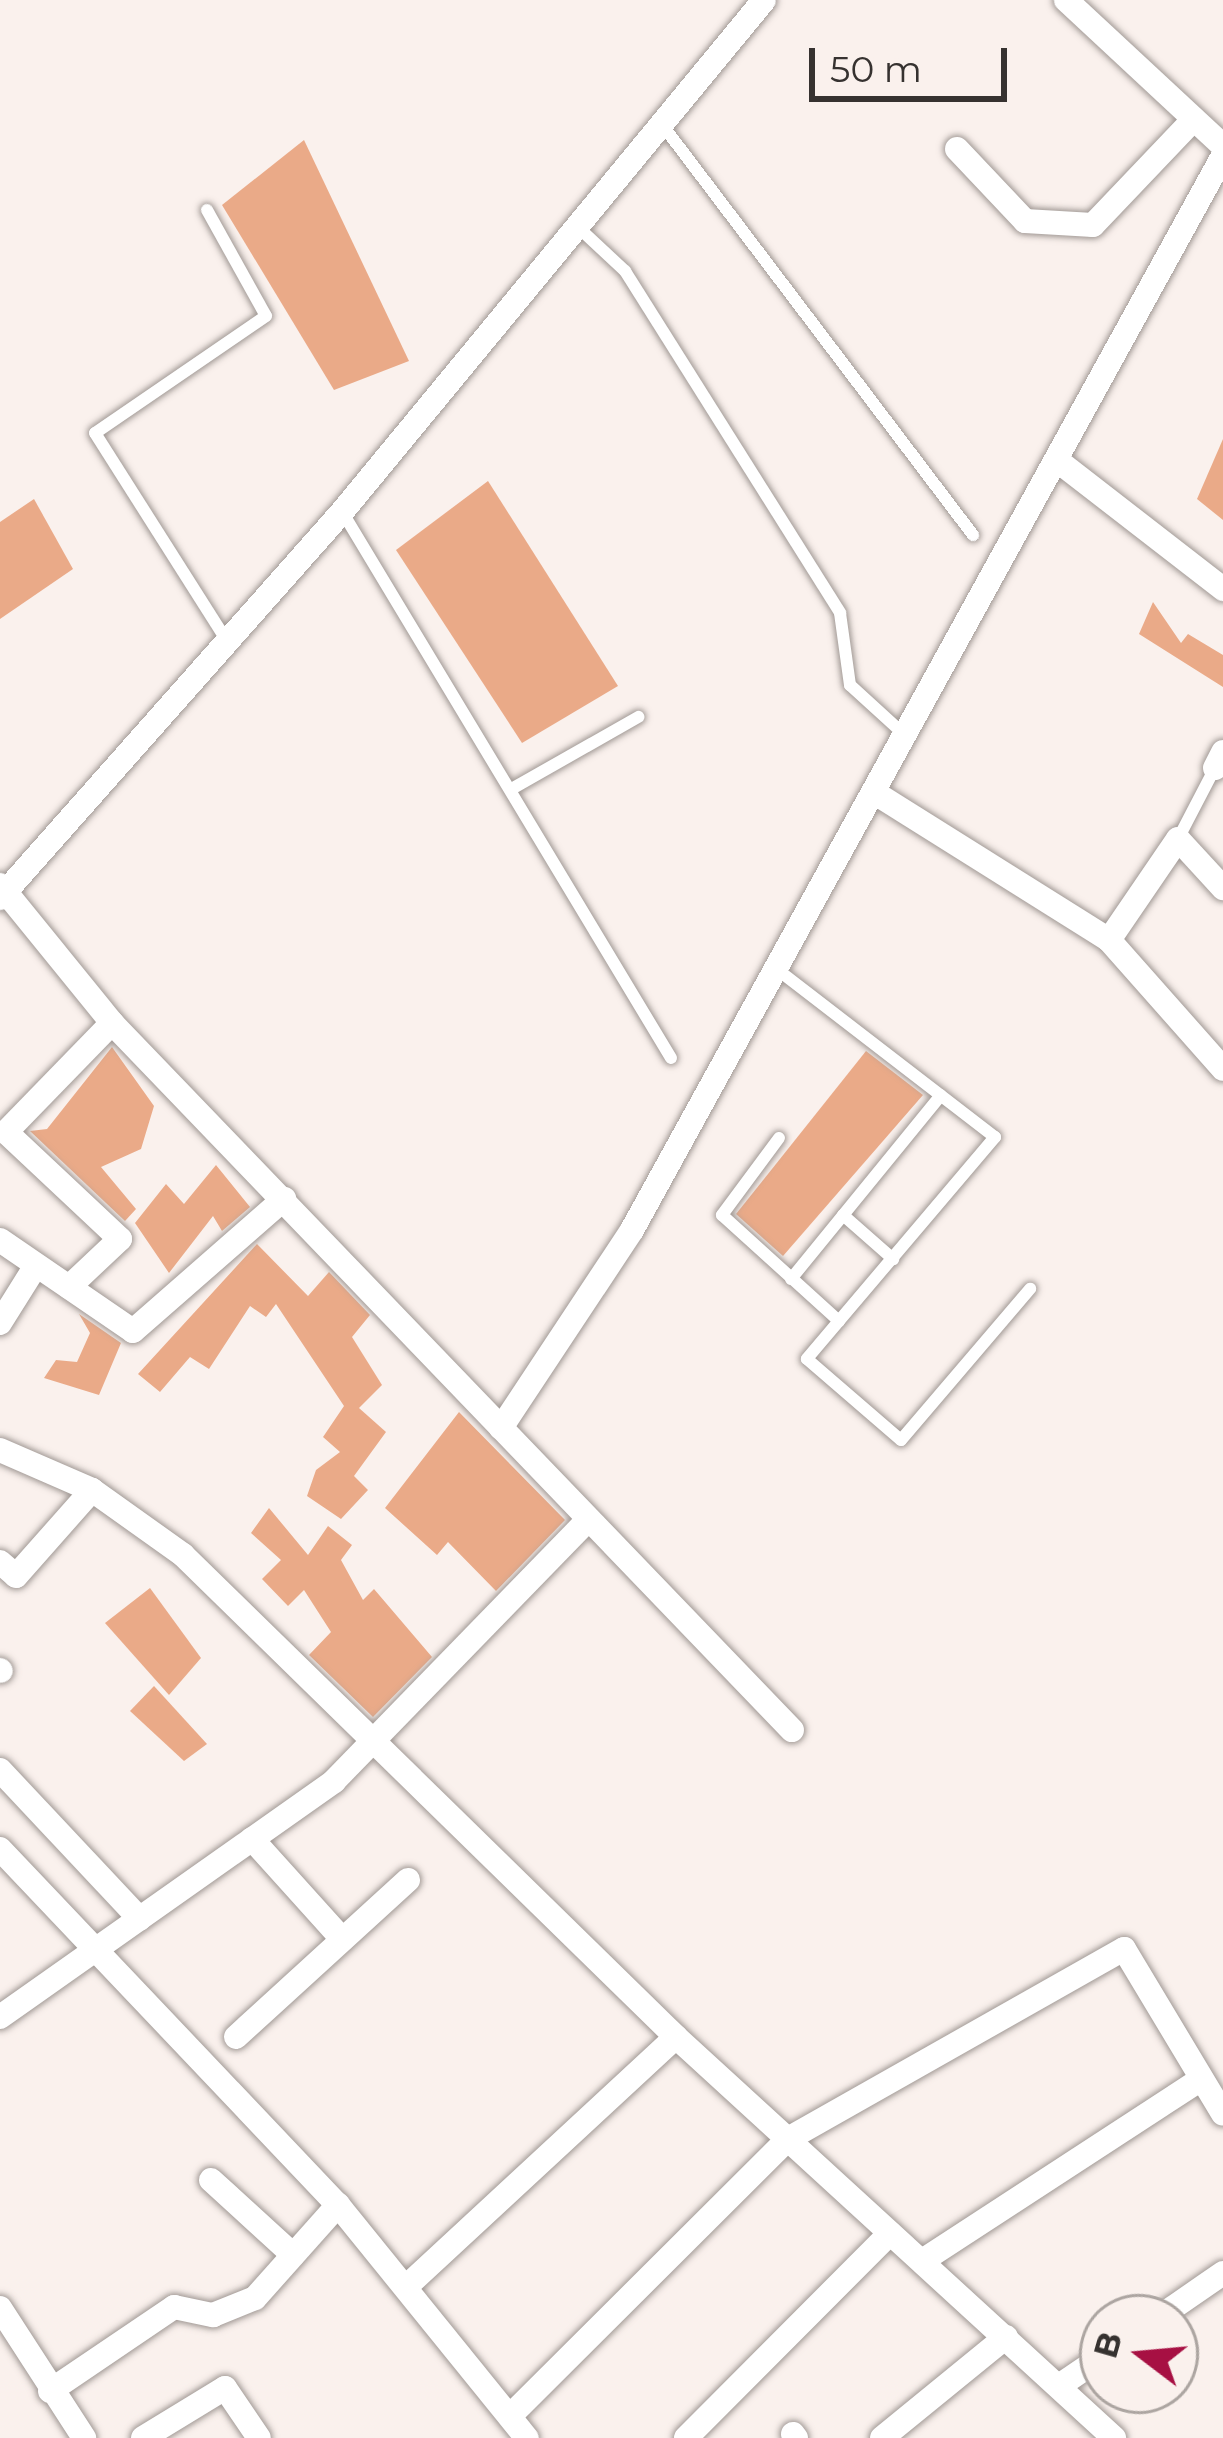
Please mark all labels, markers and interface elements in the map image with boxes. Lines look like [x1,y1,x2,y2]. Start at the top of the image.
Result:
scale bar [815,24,1013,98]
text: 50 m [830,47,922,91]
north arrow [1079,2294,1199,2414]
text: B [1085,2327,1130,2363]

